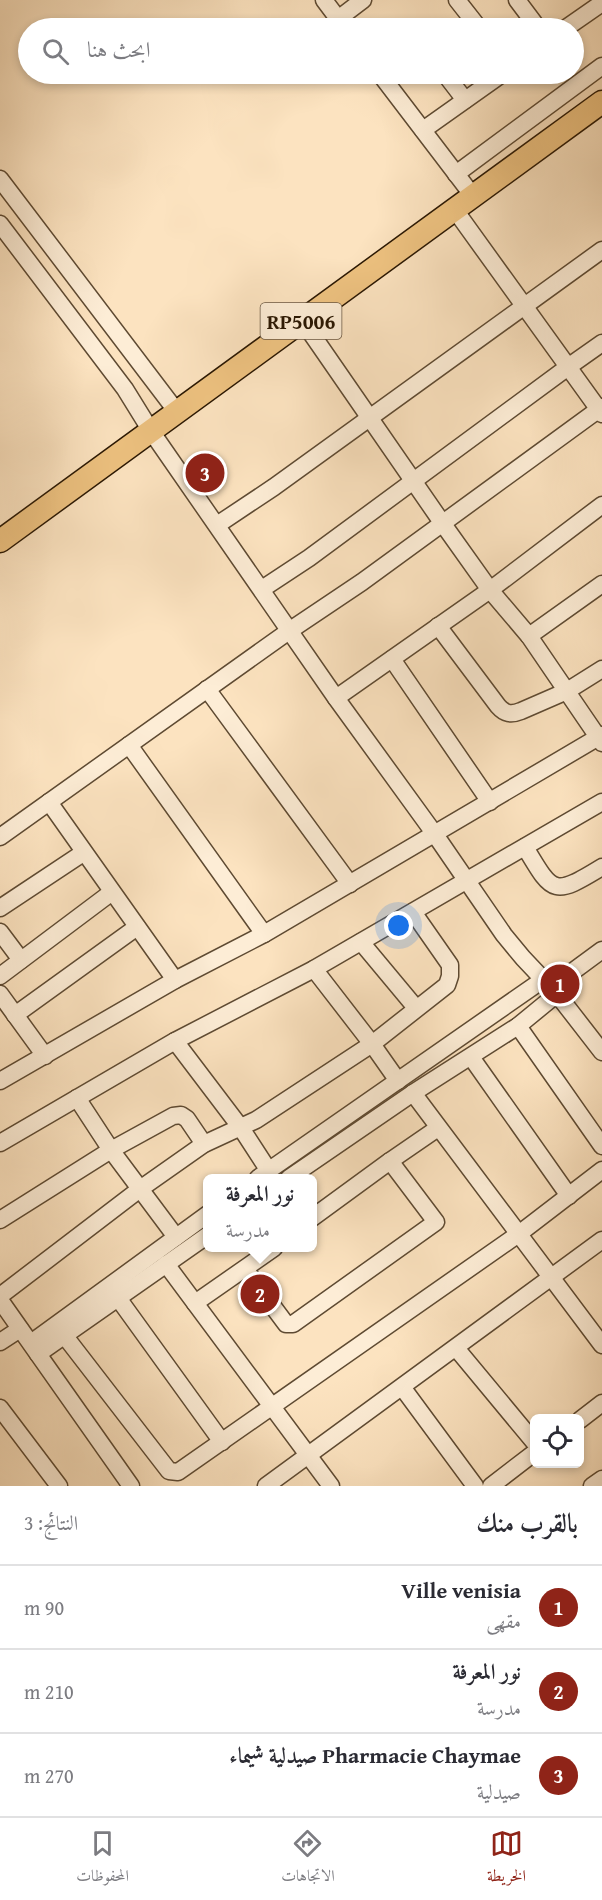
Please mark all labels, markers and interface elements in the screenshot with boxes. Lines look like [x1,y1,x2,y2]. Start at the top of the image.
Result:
search box [18,18,584,84]
text: ابحث هنا [87,33,151,65]
icon: search [39,35,72,68]
road number: RP5006 [260,303,342,339]
pin: 3 [186,450,224,496]
your location [384,911,413,940]
pin: 1 [540,962,580,1006]
popup [203,1174,317,1252]
text: نور المعرفة [226,1177,294,1209]
text: مدرسة [226,1215,270,1244]
pin: 2 [240,1272,280,1316]
map controls [530,1414,584,1468]
button: locate [530,1414,584,1468]
text: بالقرب منك [476,1503,578,1542]
text: النتائج: 3 [24,1508,78,1537]
text: Ville venisia [401,1574,521,1606]
text: 90 m [24,1593,64,1622]
text: 1 [553,1593,564,1622]
text: مقهى [486,1606,521,1635]
text: نور المعرفة [453,1655,521,1687]
text: 210 m [24,1677,74,1706]
text: 2 [553,1677,564,1706]
text: مدرسة [477,1693,521,1722]
text: Pharmacie Chaymae صيدلية شيماء [229,1739,521,1771]
text: 270 m [24,1761,74,1790]
text: 3 [553,1761,564,1790]
text: صيدلية [477,1777,521,1806]
tab: المحفوظات [76,1827,129,1891]
tab: الاتجاهات [281,1827,335,1891]
tab: الخريطة [487,1827,526,1891]

